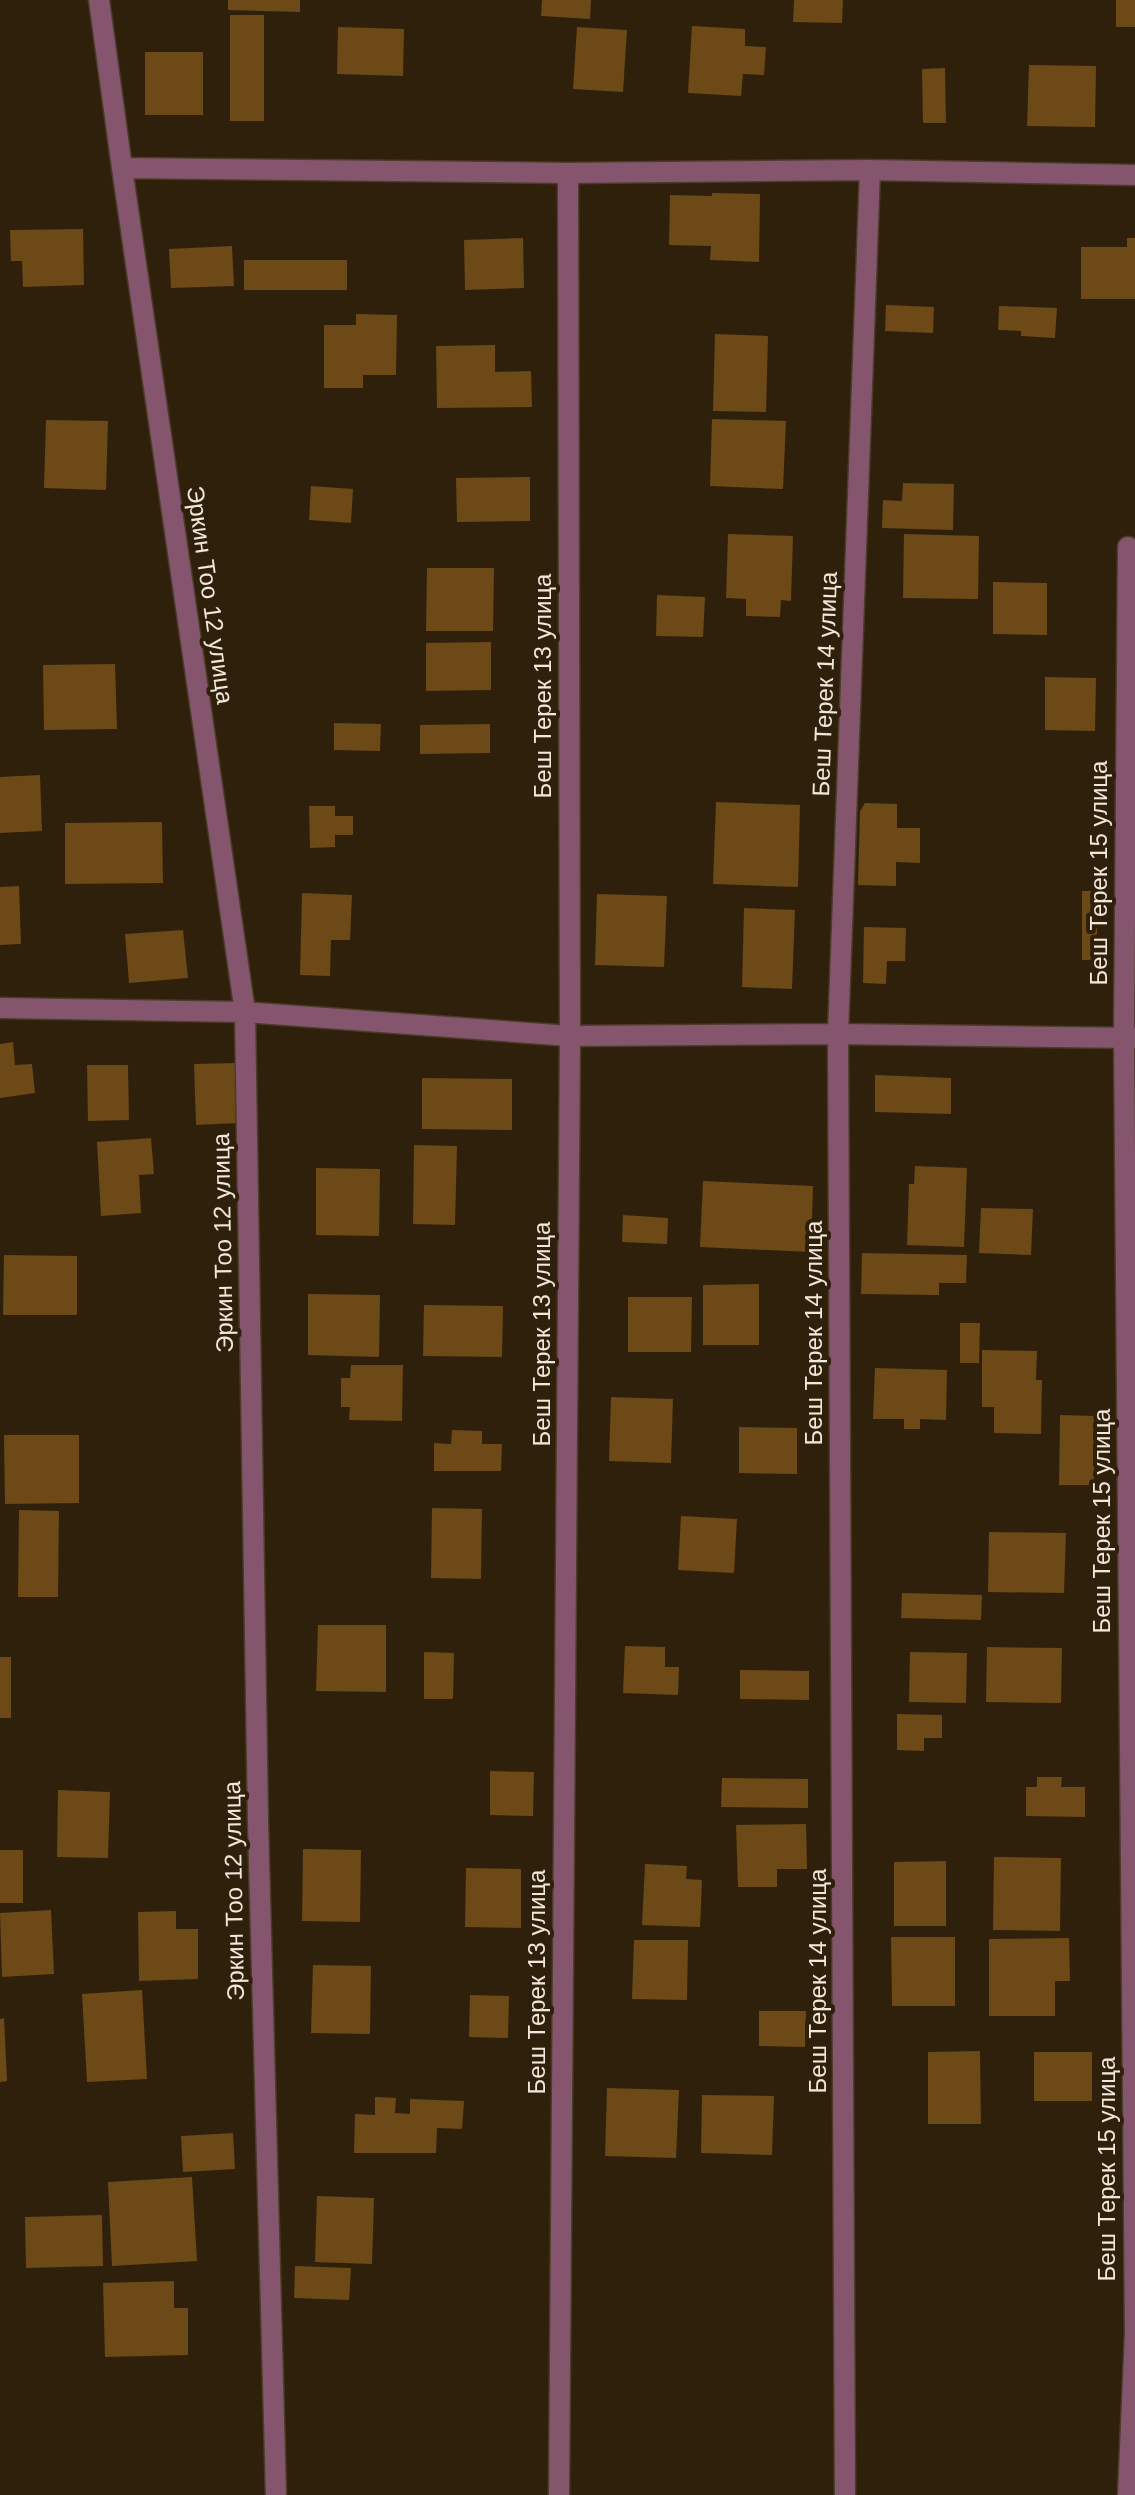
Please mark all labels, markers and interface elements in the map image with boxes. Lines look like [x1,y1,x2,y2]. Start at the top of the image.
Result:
street label: Эркин Тоо 12 улица [182,484,239,706]
street label: Беш Терек 14 улица [807,570,842,797]
street label: Беш Терек 13 улица [529,573,556,798]
street label: Беш Терек 15 улица [1085,760,1112,985]
street label: Эркин Тоо 12 улица [207,1132,238,1353]
street label: Беш Терек 14 улица [800,1220,827,1445]
street label: Беш Терек 13 улица [528,1221,555,1446]
street label: Беш Терек 15 улица [1088,1408,1115,1633]
street label: Эркин Тоо 12 улица [218,1780,249,2001]
street label: Беш Терек 14 улица [804,1868,831,2093]
street label: Беш Терек 13 улица [523,1869,550,2094]
street label: Беш Терек 15 улица [1093,2056,1120,2281]

